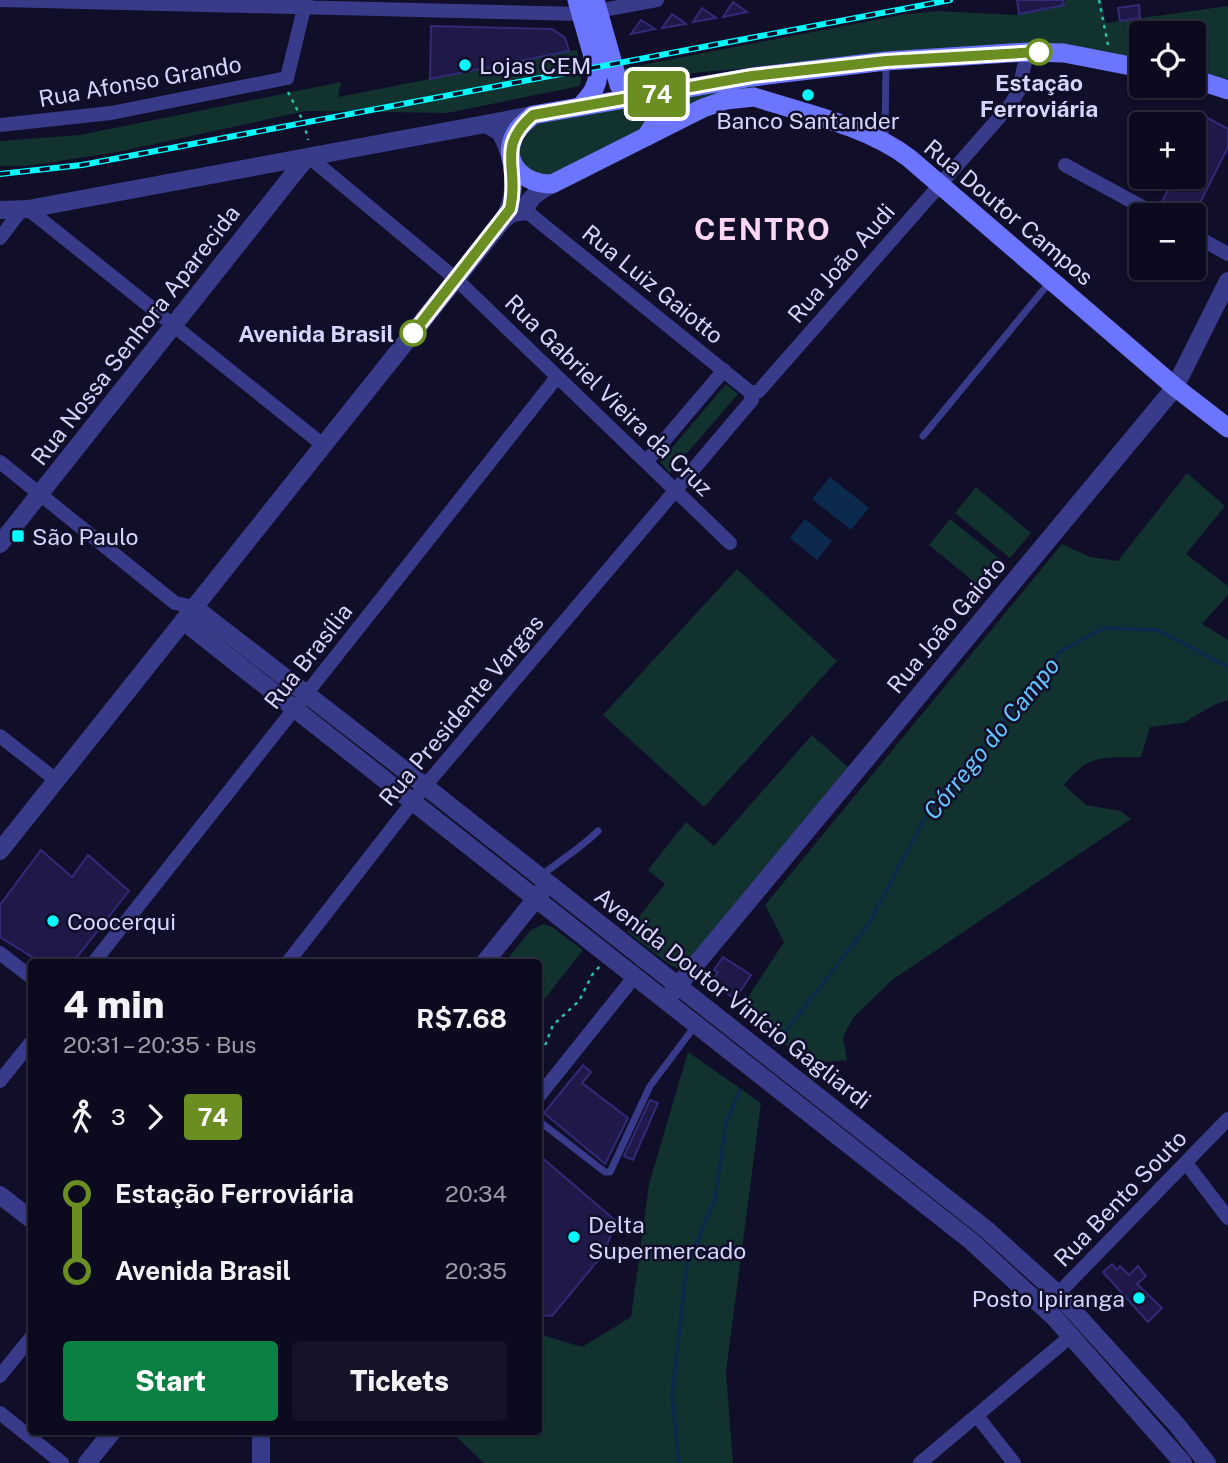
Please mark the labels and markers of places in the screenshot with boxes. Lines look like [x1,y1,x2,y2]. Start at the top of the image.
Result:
marker: Estação Ferroviária [1026,39,1052,65]
place label: Lojas CEM [479,52,591,79]
marker: Lojas CEM [457,57,473,73]
place label: Estação Ferroviária [980,69,1098,122]
marker: Banco Santander [800,87,816,103]
place label: Banco Santander [716,107,900,134]
place label: Avenida Brasil [238,320,394,347]
marker: Avenida Brasil [400,320,426,346]
place label: São Paulo [32,523,139,550]
marker: São Paulo [10,528,26,544]
place label: Coocerqui [67,908,176,935]
marker: Coocerqui [45,913,61,929]
place label: Delta Supermercado [588,1211,746,1264]
marker: Delta Supermercado [566,1229,582,1245]
place label: Posto Ipiranga [972,1285,1125,1312]
marker: Posto Ipiranga [1131,1290,1147,1306]

